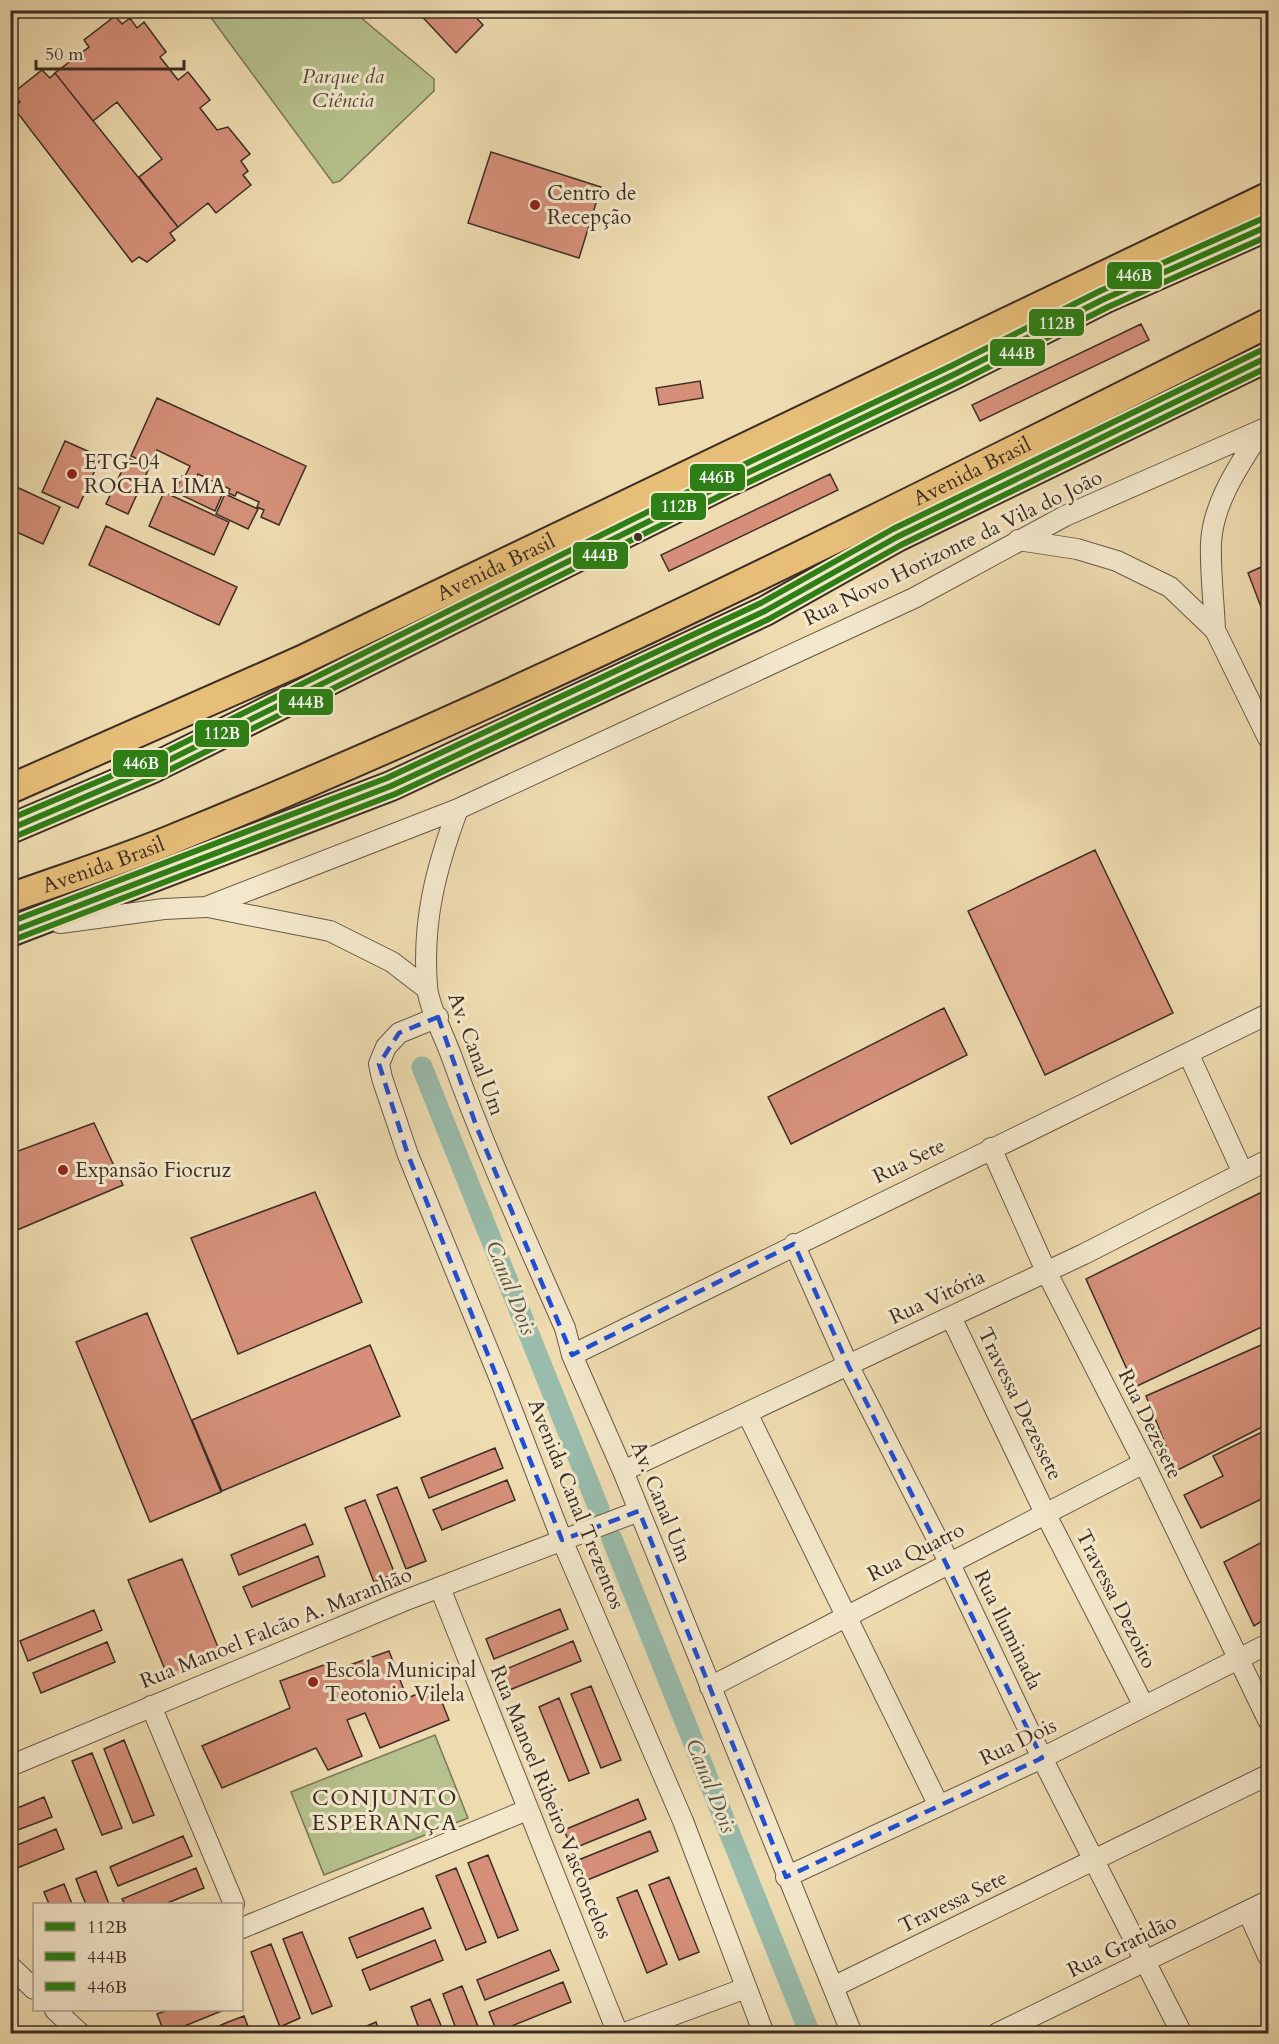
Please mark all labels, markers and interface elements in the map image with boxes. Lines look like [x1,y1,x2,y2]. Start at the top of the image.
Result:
scale bar [36,33,184,71]
text: 50 m [45,42,84,67]
park label: Parque da Ciência [302,62,384,115]
place label: Centro de Recepção [547,179,637,232]
marker: Centro de Recepção [528,198,542,212]
line badge: 446B [1106,261,1163,290]
text: 446B [1116,265,1152,287]
line badge: 112B [1028,308,1085,337]
text: 112B [1039,313,1075,335]
line badge: 444B [989,338,1046,367]
text: 444B [999,343,1035,365]
street label: Avenida Brasil [908,430,1036,513]
place label: ETG-04 ROCHA LIMA [84,448,226,501]
line badge: 446B [689,463,746,492]
street label: Rua Novo Horizonte da Vila do João [799,463,1107,633]
marker: ETG-04 ROCHA LIMA [65,467,79,481]
text: 446B [699,467,735,489]
line badge: 112B [650,492,707,521]
text: 112B [661,496,697,518]
street label: Avenida Brasil [432,526,560,608]
unlabelled marker [632,531,644,543]
line badge: 444B [572,541,629,570]
text: 444B [582,545,618,567]
line badge: 444B [278,688,334,716]
text: 444B [288,692,324,714]
line badge: 112B [194,719,250,748]
text: 112B [204,723,240,745]
line badge: 446B [112,749,169,778]
text: 446B [123,753,159,775]
street label: Avenida Brasil [38,829,169,900]
street label: Av. Canal Um [440,989,512,1120]
street label: Rua Sete [868,1131,950,1191]
place label: Expansão Fiocruz [75,1156,232,1185]
marker: Expansão Fiocruz [56,1163,70,1177]
water label: Canal Dois [478,1236,544,1340]
street label: Rua Vitória [884,1262,990,1332]
street label: Travessa Dezessete [971,1323,1069,1485]
street label: Rua Dezesete [1111,1364,1189,1484]
street label: Avenida Canal Trezentos [521,1395,631,1613]
street label: Av. Canal Um [623,1437,699,1567]
street label: Rua Quatro [863,1515,969,1589]
street label: Travessa Dezoito [1069,1525,1163,1673]
street label: Rua Manoel Falcão A. Maranhão [136,1560,416,1696]
street label: Rua Iluminada [967,1565,1049,1695]
place label: Escola Municipal Teotonio Vilela [325,1656,476,1709]
street label: Rua Manoel Ribeiro Vasconcelos [483,1661,619,1943]
marker: Escola Municipal Teotonio Vilela [306,1675,320,1689]
street label: Rua Dois [975,1711,1061,1773]
water label: Canal Dois [678,1734,744,1838]
district label: CONJUNTO ESPERANÇA [312,1783,458,1838]
street label: Travessa Sete [894,1863,1012,1941]
legend [33,1903,243,2011]
street label: Rua Gratidão [1062,1907,1182,1985]
text: 112B [87,1915,127,1940]
text: 444B [87,1945,127,1970]
text: 446B [87,1975,127,2000]

